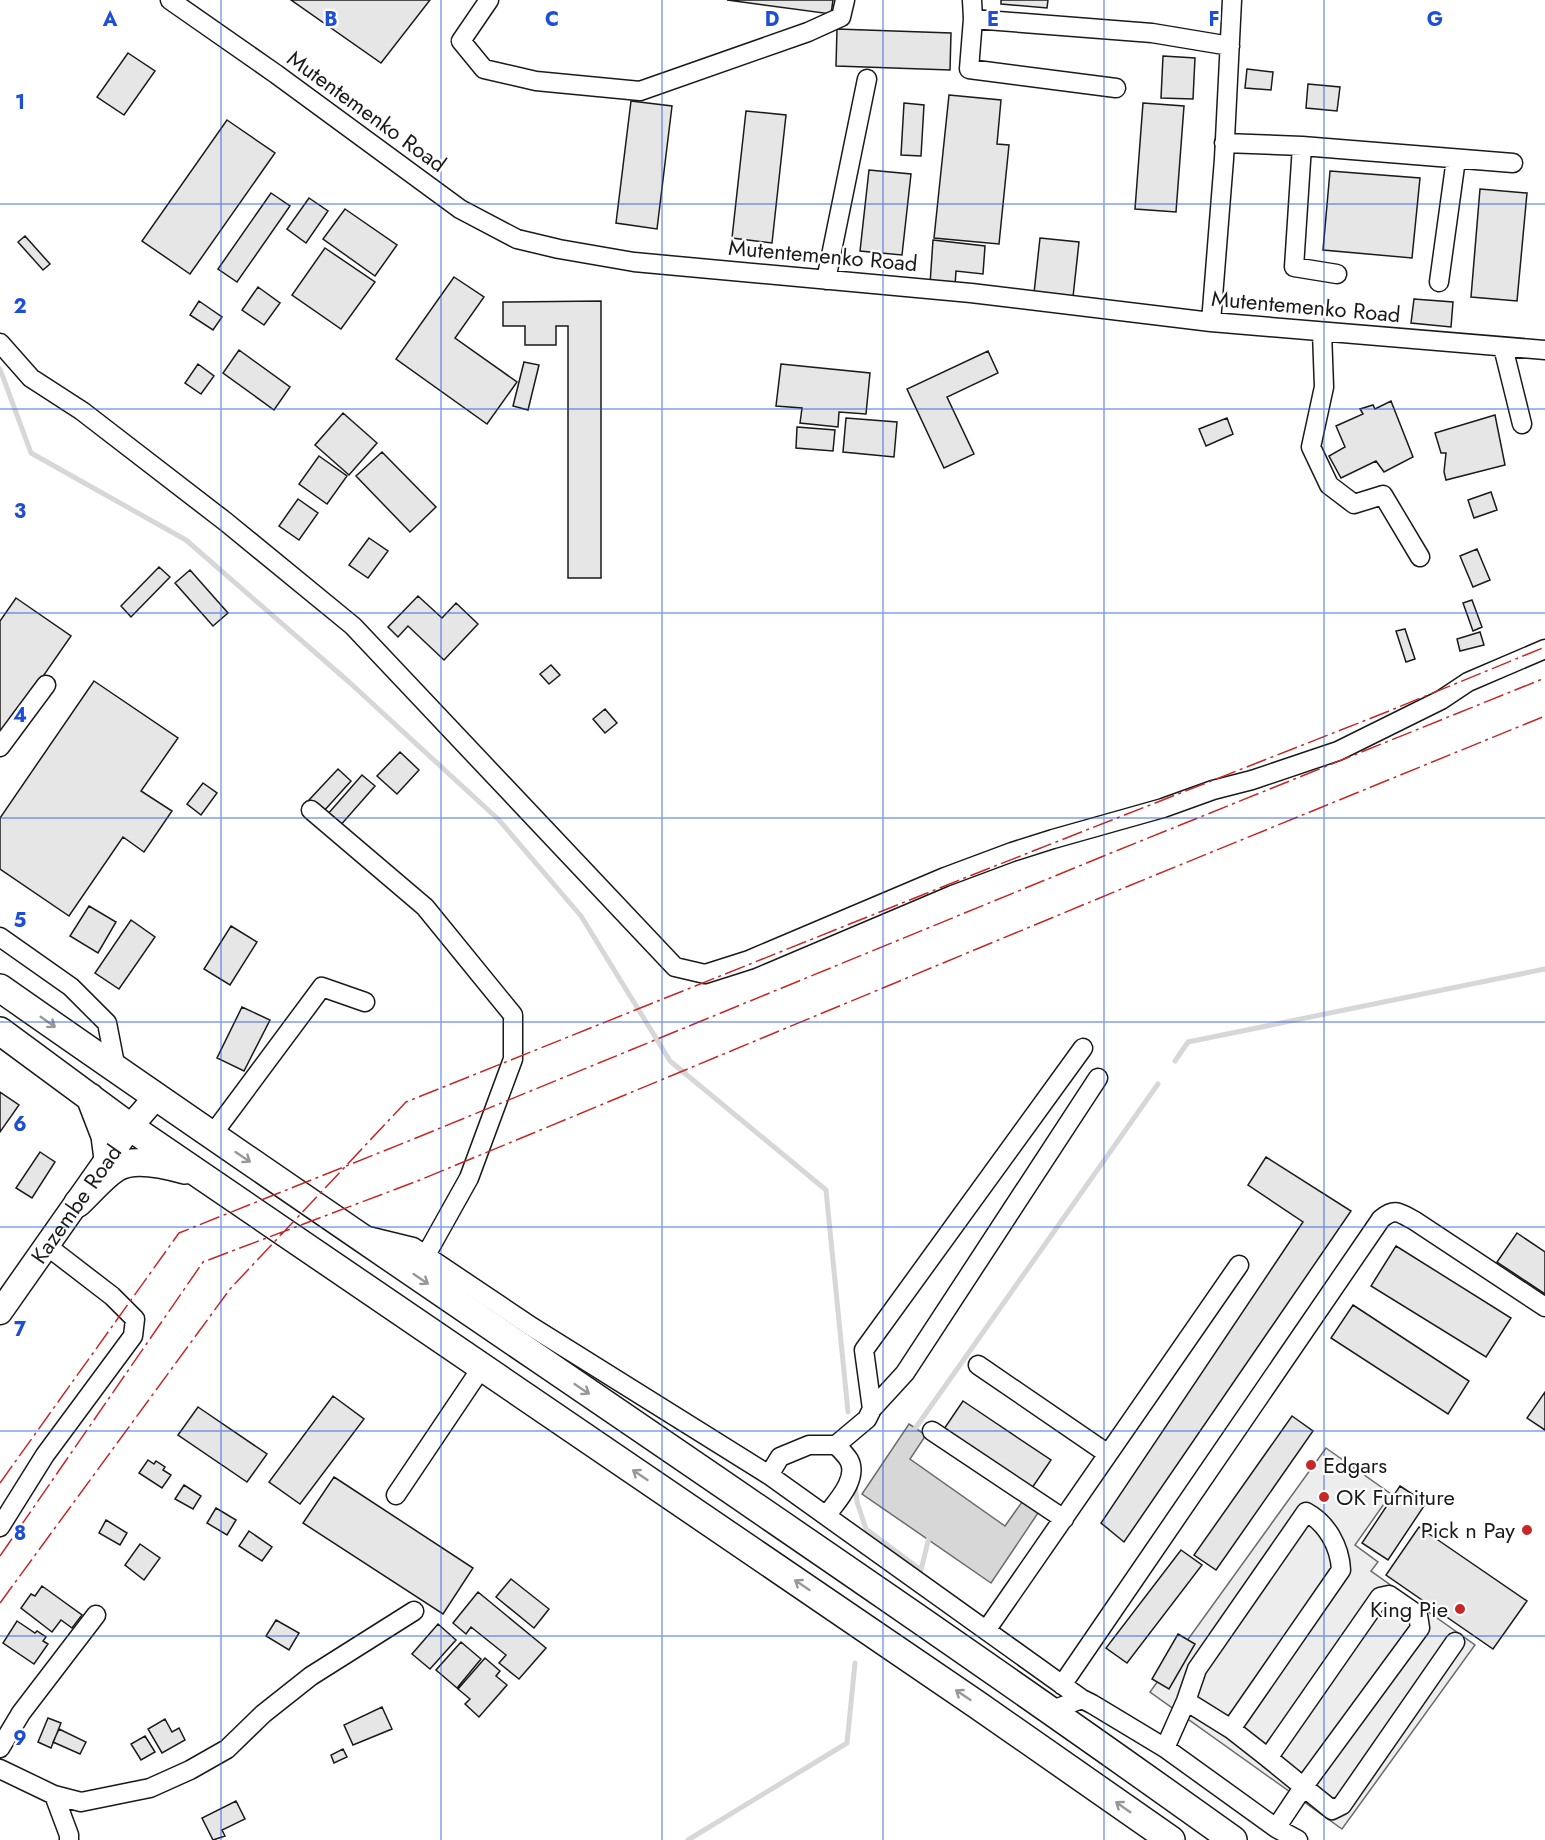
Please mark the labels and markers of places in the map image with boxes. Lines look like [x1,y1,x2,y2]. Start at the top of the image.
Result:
place label: Edgars [1323,1449,1387,1481]
marker: Edgars [1304,1458,1318,1472]
place label: OK Furniture [1336,1481,1455,1513]
marker: OK Furniture [1317,1490,1331,1504]
place label: Pick n Pay [1421,1514,1515,1546]
marker: Pick n Pay [1520,1523,1534,1537]
place label: King Pie [1370,1593,1448,1625]
marker: King Pie [1453,1602,1467,1616]

